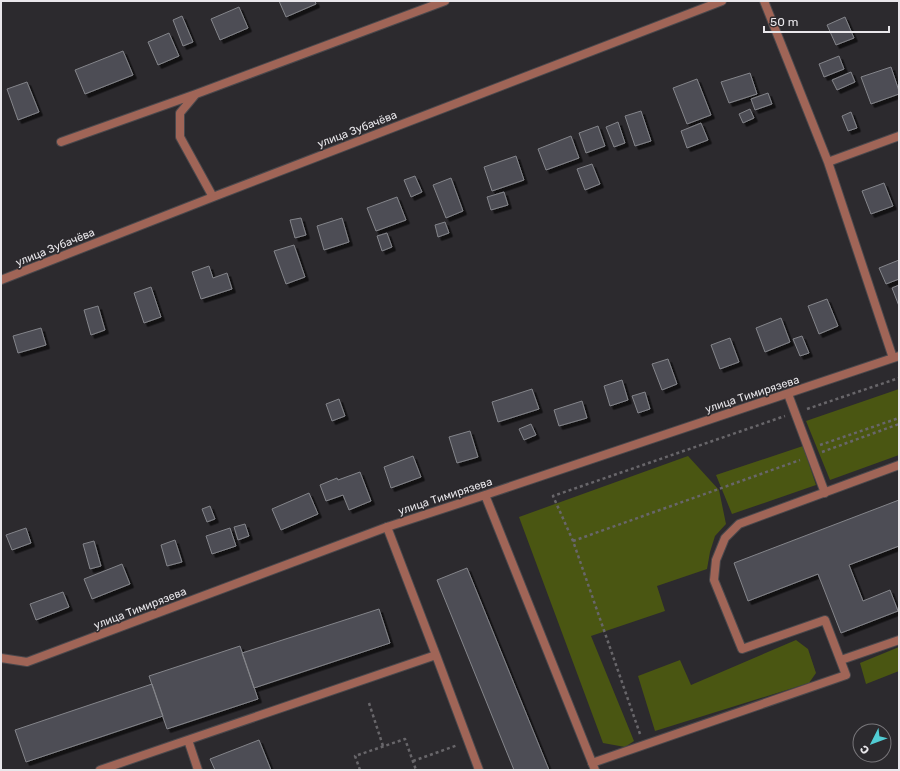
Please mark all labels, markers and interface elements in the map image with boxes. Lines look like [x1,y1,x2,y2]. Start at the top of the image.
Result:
scale bar [764,8,889,34]
text: 50 m [770,15,798,29]
street label: улица Зубачёва [316,108,399,151]
street label: улица Зубачёва [14,226,97,269]
street label: улица Тимирязева [703,373,801,416]
street label: улица Тимирязева [396,475,494,518]
street label: улица Тимирязева [92,585,188,632]
north arrow [852,723,892,763]
text: С [857,742,872,757]

